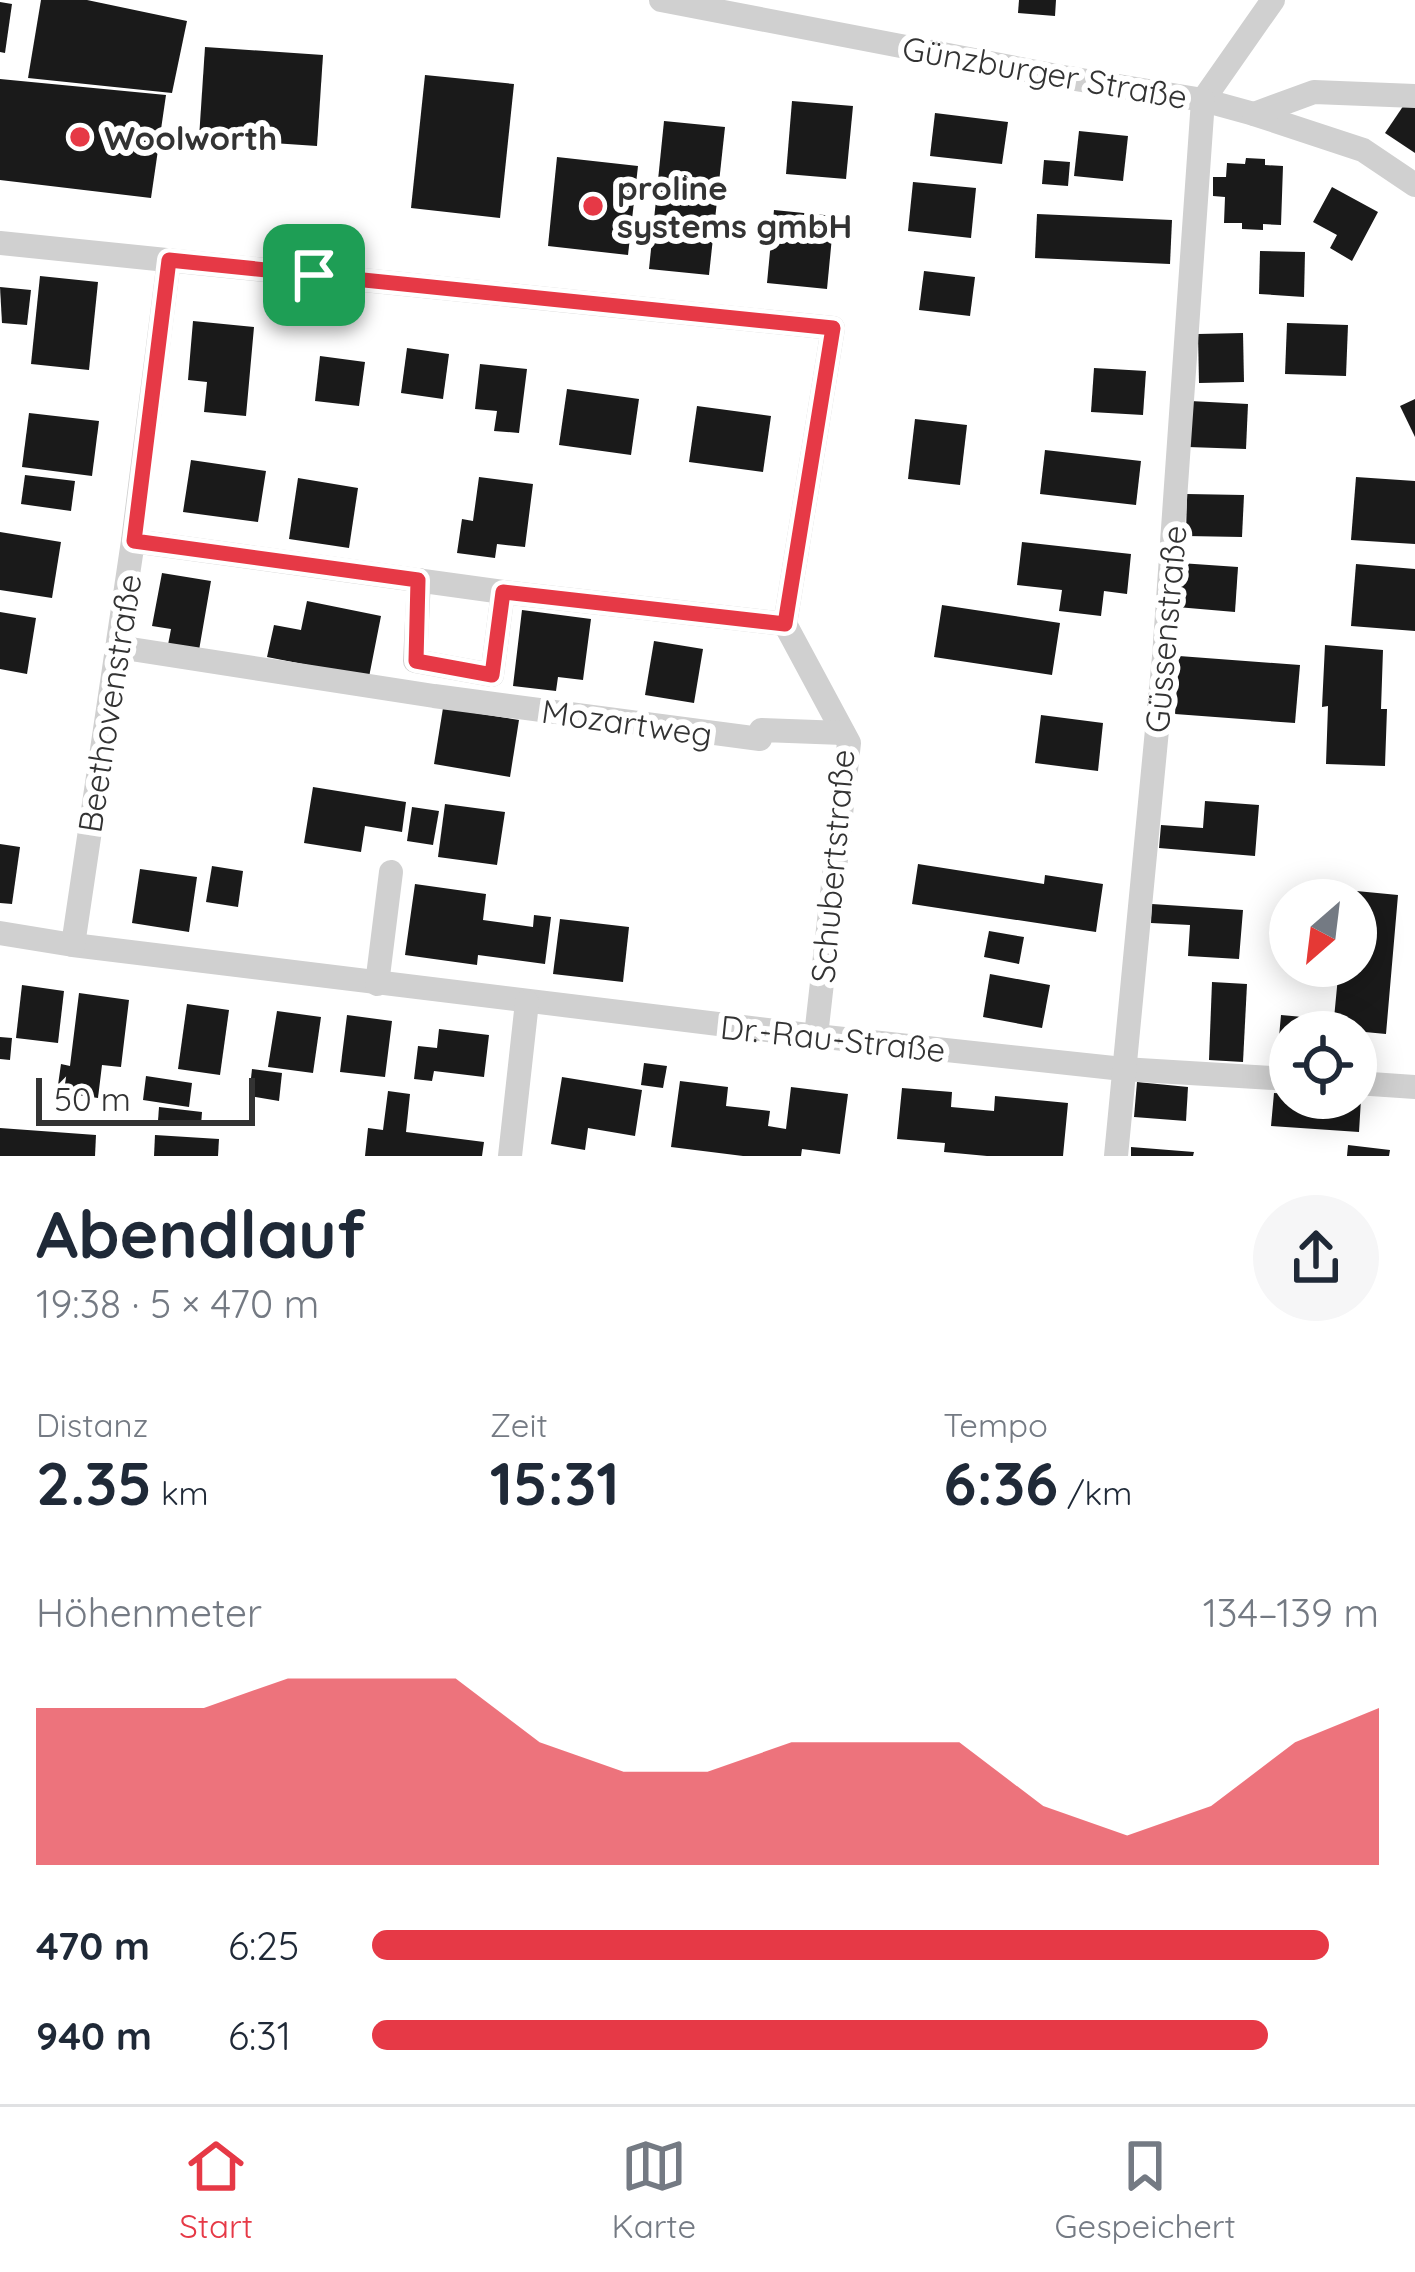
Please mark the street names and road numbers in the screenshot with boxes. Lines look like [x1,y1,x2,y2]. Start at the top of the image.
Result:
street label: Günzburger Straße [899,27,1191,117]
street label: Güssenstraße [1136,524,1194,734]
street label: Beethovenstraße [68,571,150,835]
street label: Mozartweg [539,690,715,754]
street label: Schubertstraße [801,748,863,984]
street label: Dr.-Rau-Straße [718,1006,948,1070]

